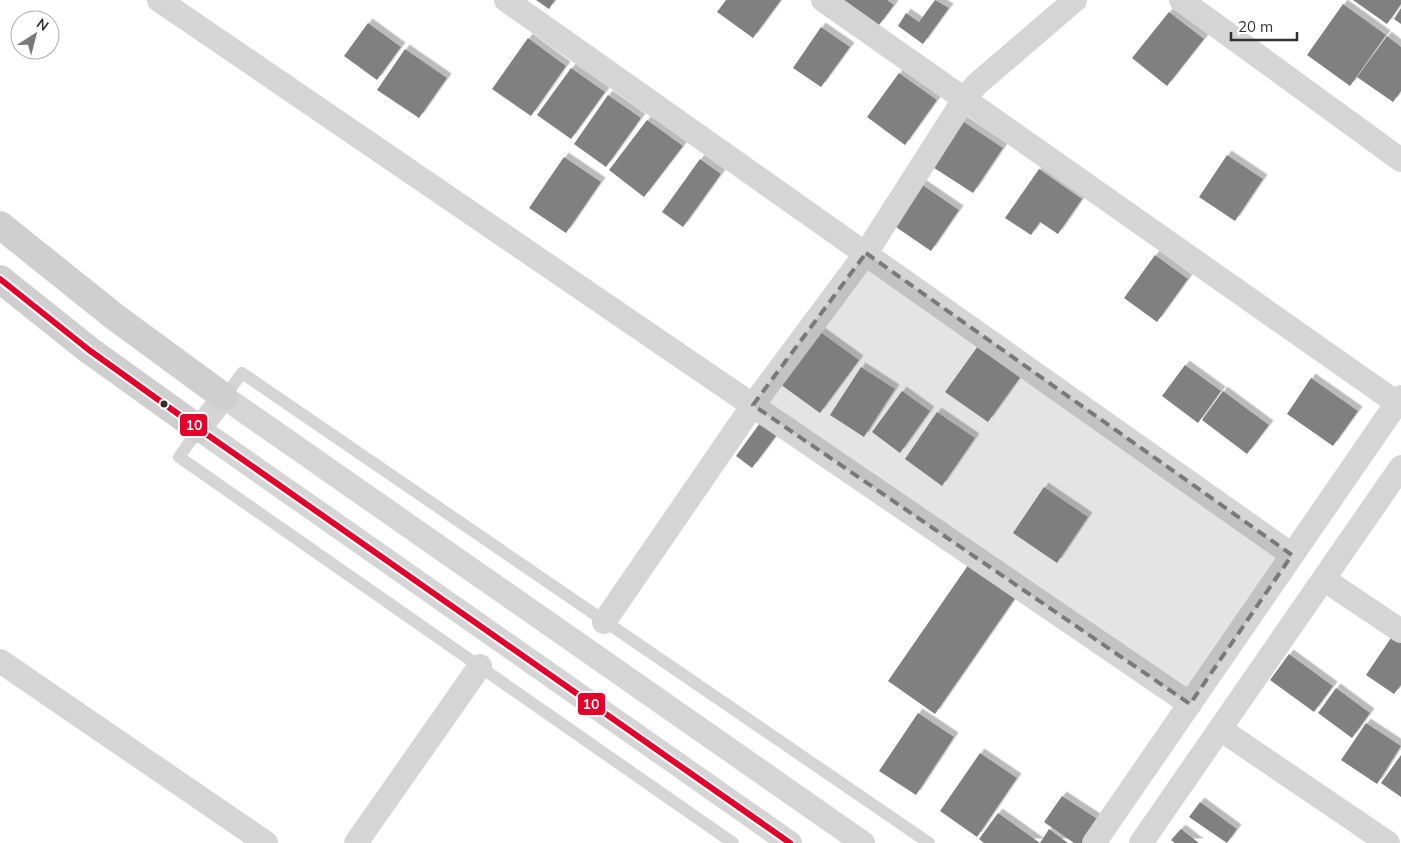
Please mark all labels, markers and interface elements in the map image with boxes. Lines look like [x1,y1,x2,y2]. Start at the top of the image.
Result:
north arrow [10,10,60,60]
scale bar [1231,10,1297,42]
text: N [33,14,52,35]
text: 20 m [1238,17,1273,36]
unlabelled marker [159,399,169,409]
line badge: 10 [179,413,208,437]
text: 10 [186,416,202,434]
line badge: 10 [577,692,606,716]
text: 10 [583,695,599,713]

